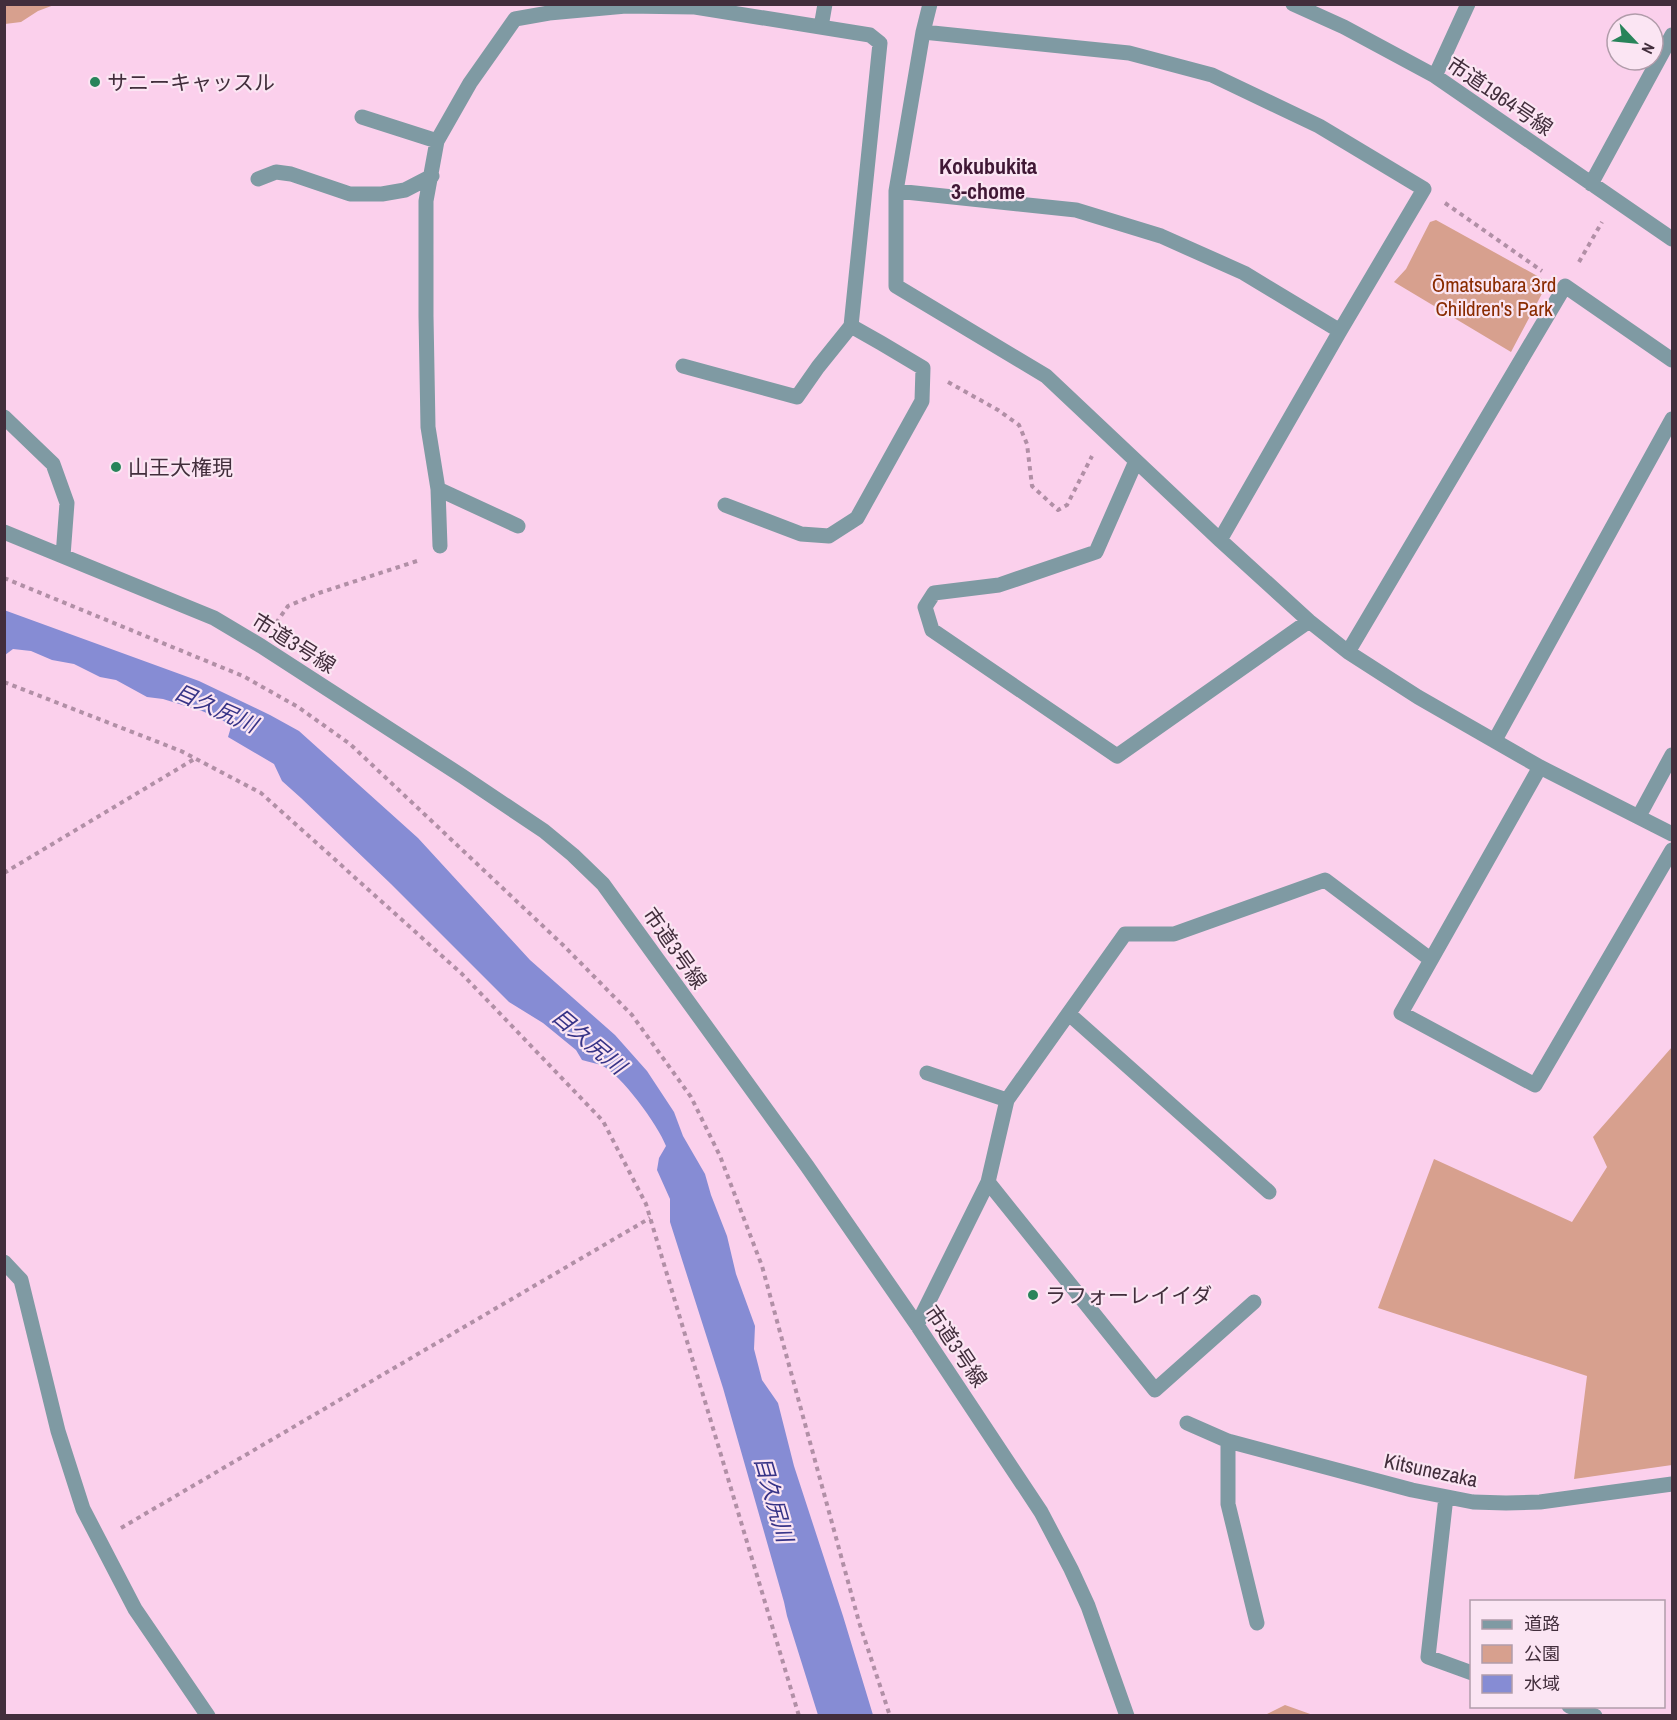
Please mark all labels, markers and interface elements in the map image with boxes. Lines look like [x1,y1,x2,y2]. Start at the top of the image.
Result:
north arrow [1605,12,1665,72]
text: N [1637,39,1660,58]
street label: 市道1964号線 [1441,50,1559,142]
place label: サニーキャッスル [107,68,275,97]
marker: サニーキャッスル [88,75,102,89]
district label: Kokubukita 3-chome [939,151,1037,206]
park label: Ōmatsubara 3rd Children's Park [1432,270,1556,323]
place label: 山王大権現 [128,453,233,482]
marker: 山王大権現 [109,460,123,474]
street label: 市道3号線 [247,606,341,680]
water label: 目久尻川 [170,676,264,740]
street label: 市道3号線 [636,901,714,995]
water label: 目久尻川 [546,1001,634,1082]
place label: ラフォーレイイダ [1045,1281,1212,1310]
marker: ラフォーレイイダ [1026,1288,1040,1302]
street label: 市道3号線 [918,1299,994,1393]
street label: Kitsunezaka [1382,1446,1481,1494]
water label: 目久尻川 [747,1453,801,1547]
legend [1470,1600,1665,1708]
text: 道路 [1524,1611,1560,1636]
text: 公園 [1524,1641,1560,1666]
text: 水域 [1524,1671,1560,1696]

